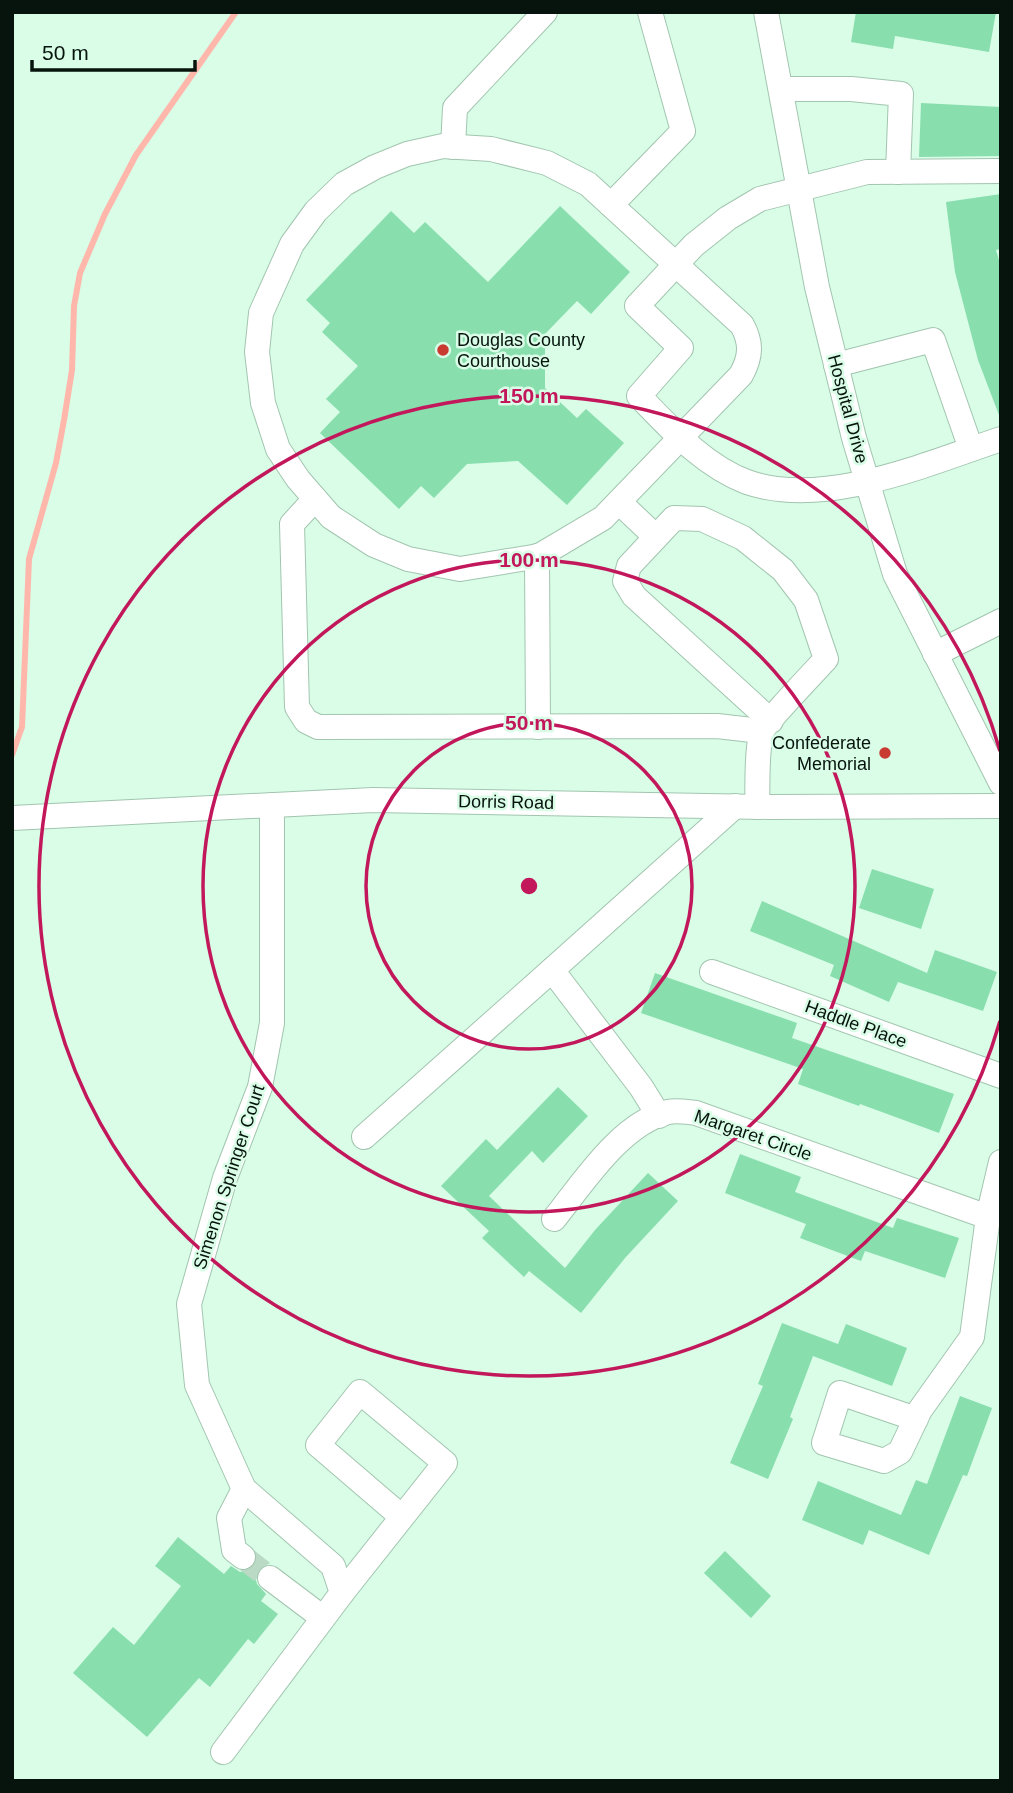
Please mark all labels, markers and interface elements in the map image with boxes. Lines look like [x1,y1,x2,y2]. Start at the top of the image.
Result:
scale bar [32,28,194,72]
text: 50 m [42,41,89,64]
place label: Douglas County Courthouse [457,330,585,371]
marker: Douglas County Courthouse [435,342,451,358]
street label: Hospital Drive [824,352,872,466]
text: 150 m [499,384,559,407]
text: 100 m [499,548,559,571]
text: 50 m [505,711,553,734]
place label: Confederate Memorial [772,733,871,774]
marker: Confederate Memorial [877,745,893,761]
street label: Dorris Road [458,791,554,813]
centre of rings [517,874,541,898]
street label: Haddle Place [802,996,910,1052]
street label: Simenon Springer Court [190,1082,268,1272]
street label: Margaret Circle [692,1106,814,1164]

